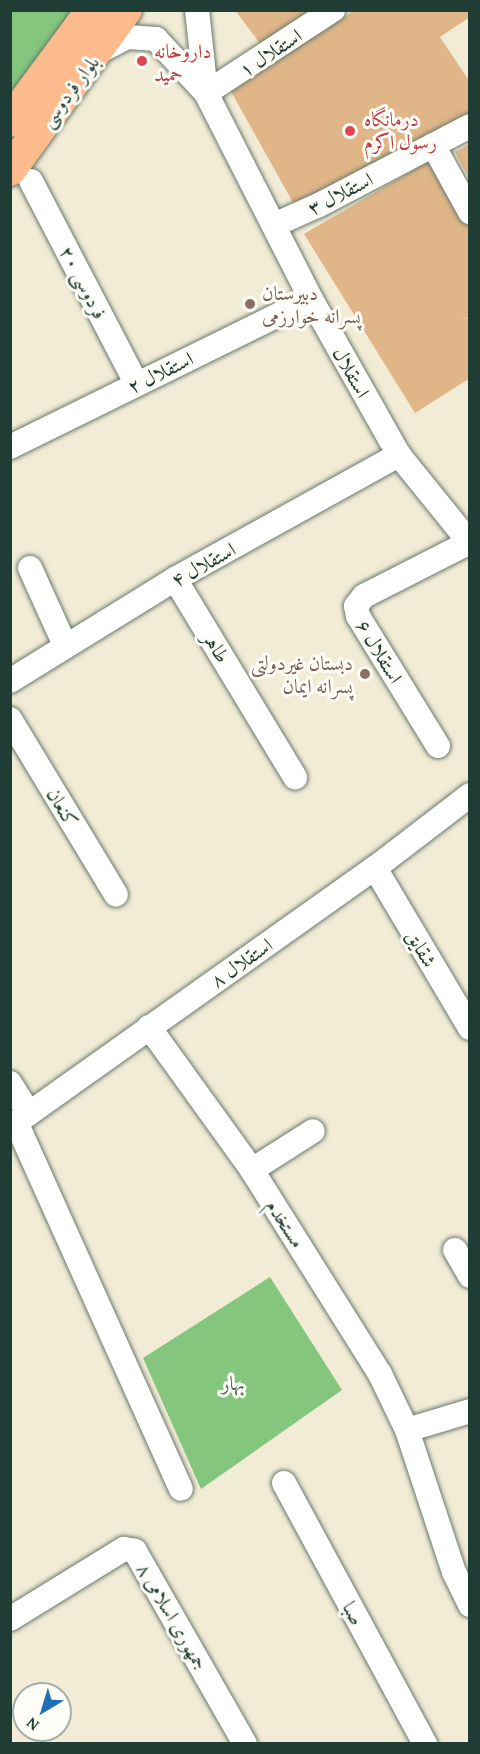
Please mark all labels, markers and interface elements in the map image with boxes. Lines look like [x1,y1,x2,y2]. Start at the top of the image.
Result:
street label: استقلال ۱ [234,23,306,81]
place label: داروخانه حمید [154,38,211,85]
street label: بلوار فردوسی [34,51,104,131]
marker: داروخانه حمید [135,54,149,68]
place label: درمانگاه رسول اکرم [364,107,437,154]
marker: درمانگاه رسول اکرم [341,122,359,140]
street label: استقلال ۳ [303,166,377,220]
street label: فردوسی ۲۰ [55,241,113,323]
place label: دبیرستان پسرانه خوارزمی [262,280,361,327]
marker: دبیرستان پسرانه خوارزمی [243,297,257,311]
street label: استقلال [328,343,376,401]
street label: استقلال ۲ [123,346,197,398]
street label: استقلال ۴ [167,537,239,591]
street label: استقلال ۶ [352,615,408,687]
street label: طاهر [199,627,235,667]
place label: دبستان غیردولتی پسرانه ایمان [251,650,353,697]
marker: دبستان غیردولتی پسرانه ایمان [358,667,372,681]
street label: کنعان [42,783,84,831]
street label: شقایق [402,925,442,971]
street label: استقلال ۸ [205,932,277,992]
street label: مستخدم [261,1194,311,1252]
park label: بهار [221,1370,245,1394]
street label: جمهوری اسلامی ۸ [133,1558,213,1674]
street label: صبا [338,1597,370,1629]
north arrow [12,1682,72,1742]
text: N [21,1712,44,1737]

